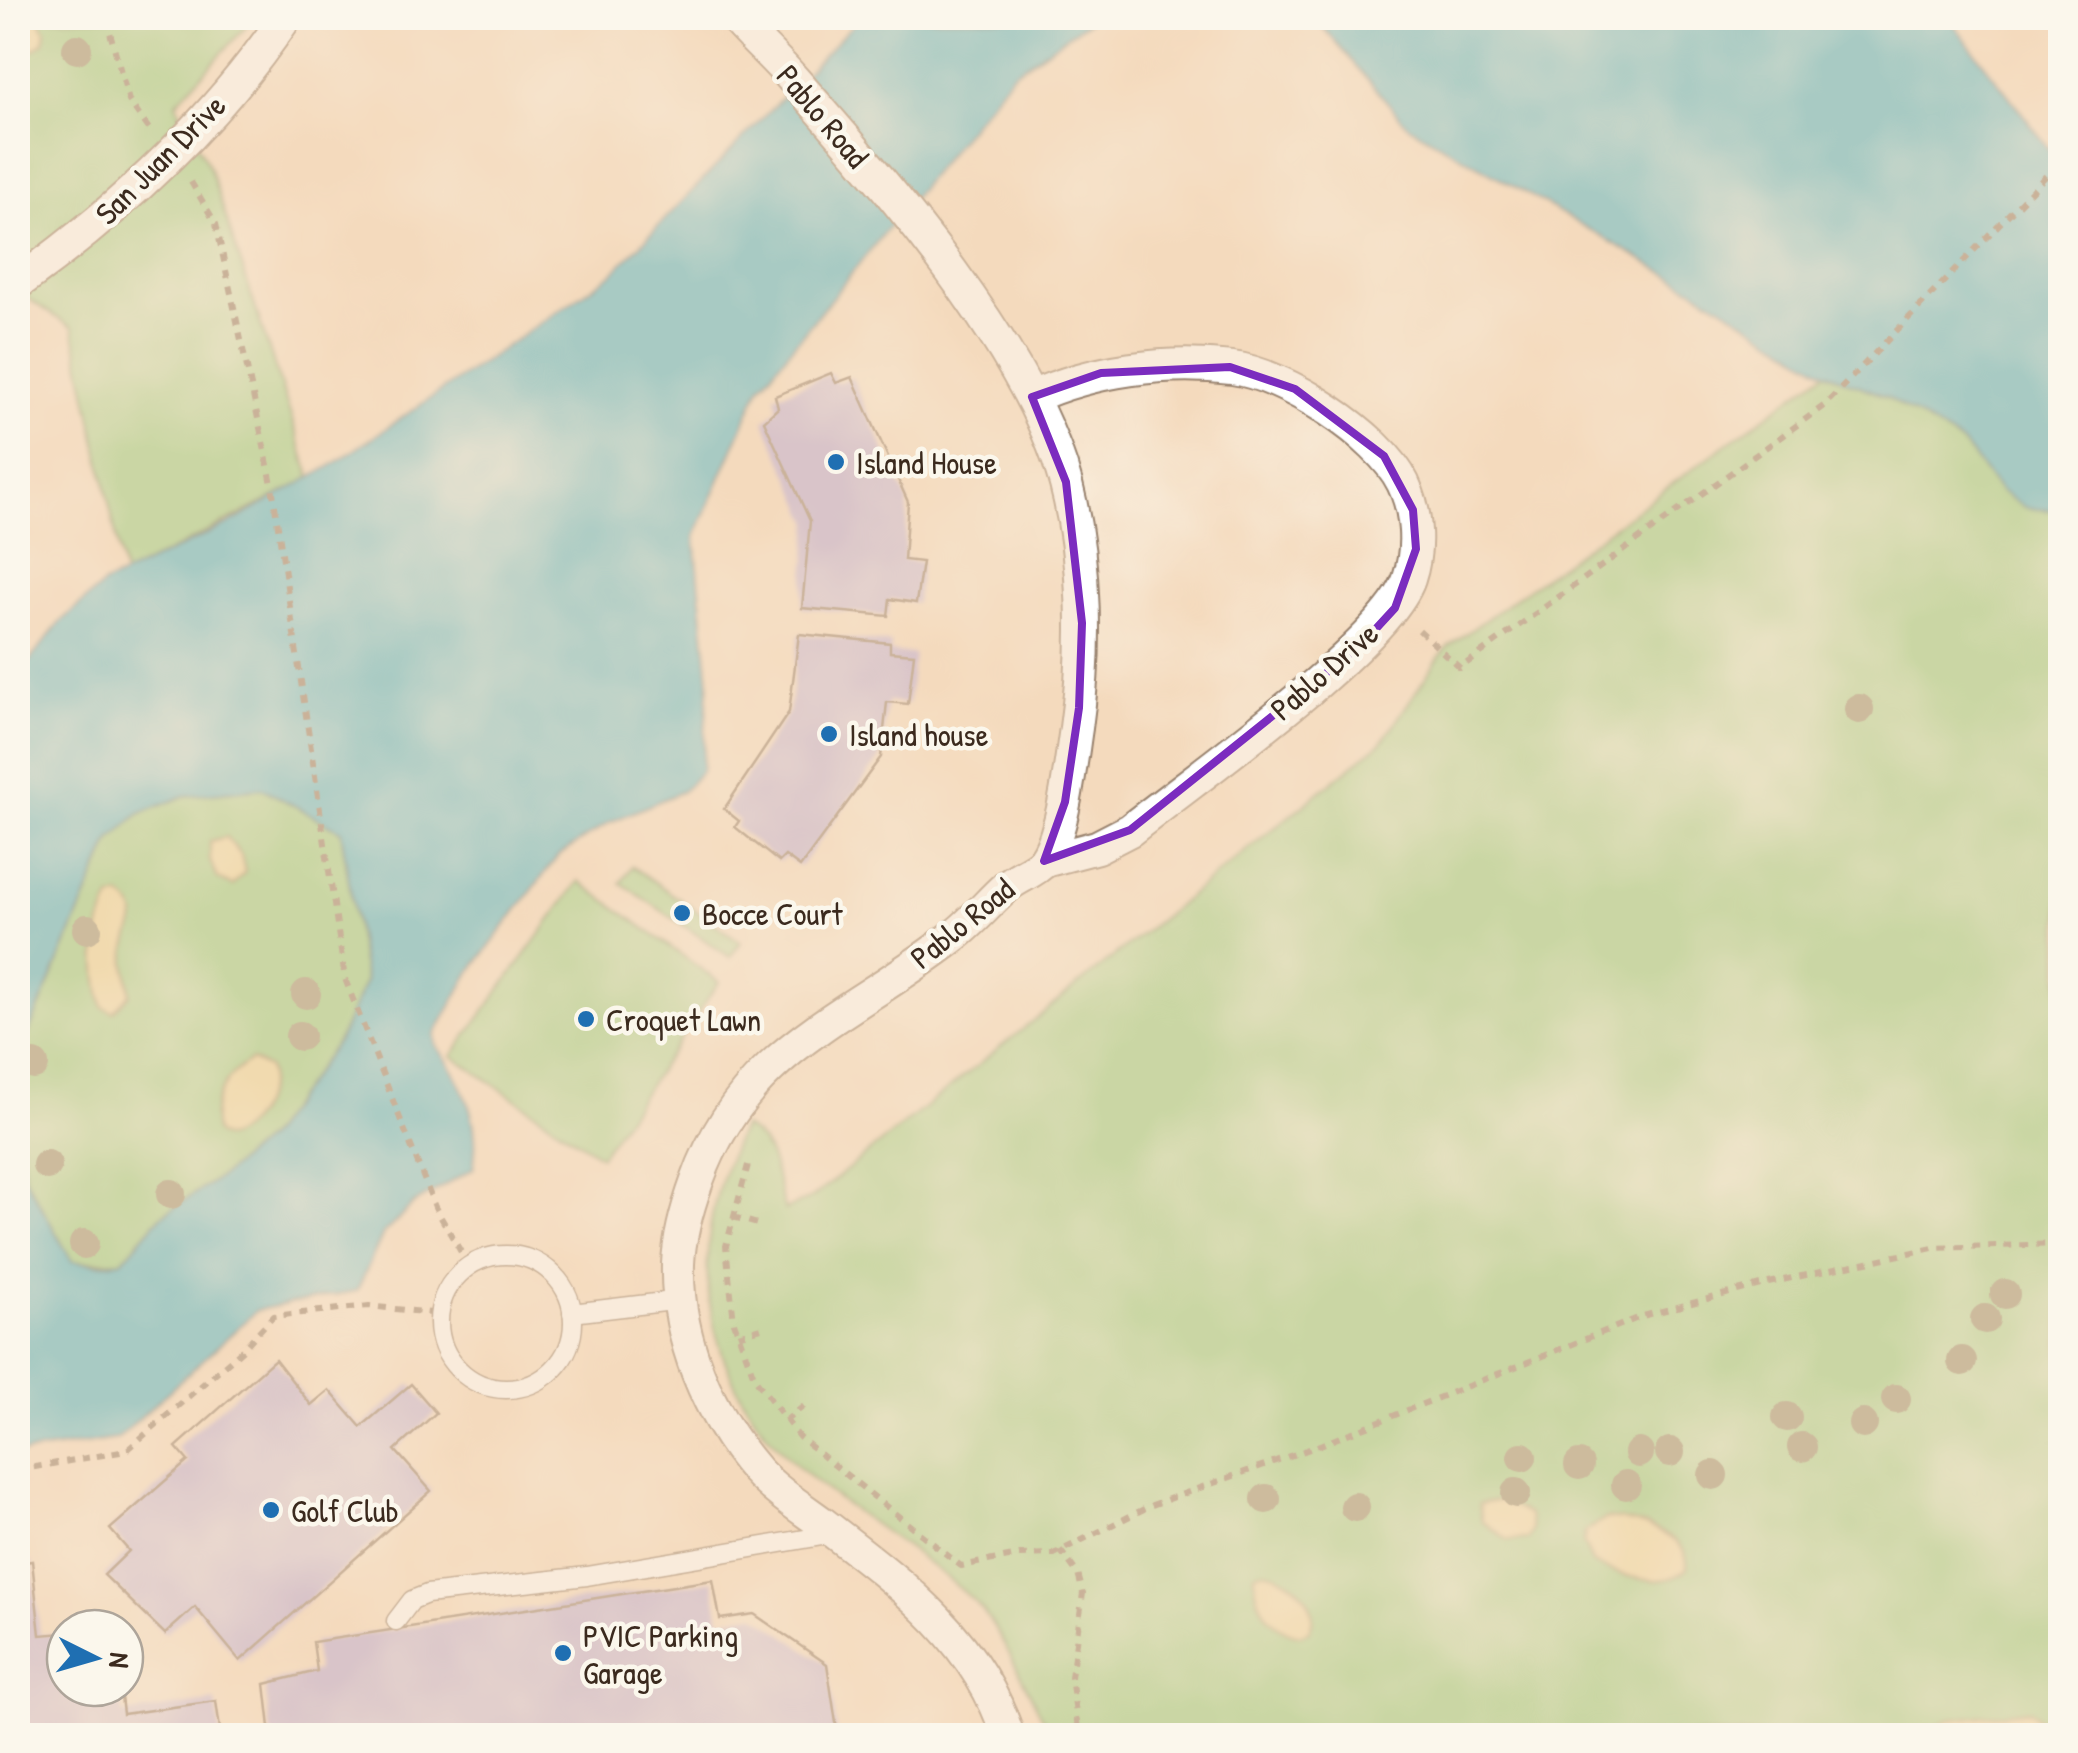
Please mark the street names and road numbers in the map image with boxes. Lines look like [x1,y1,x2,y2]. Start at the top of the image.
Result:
street label: Pablo Road [767,55,879,177]
street label: San Juan Drive [85,84,235,234]
street label: Pablo Drive [1261,612,1387,730]
street label: Pablo Road [901,868,1023,978]

